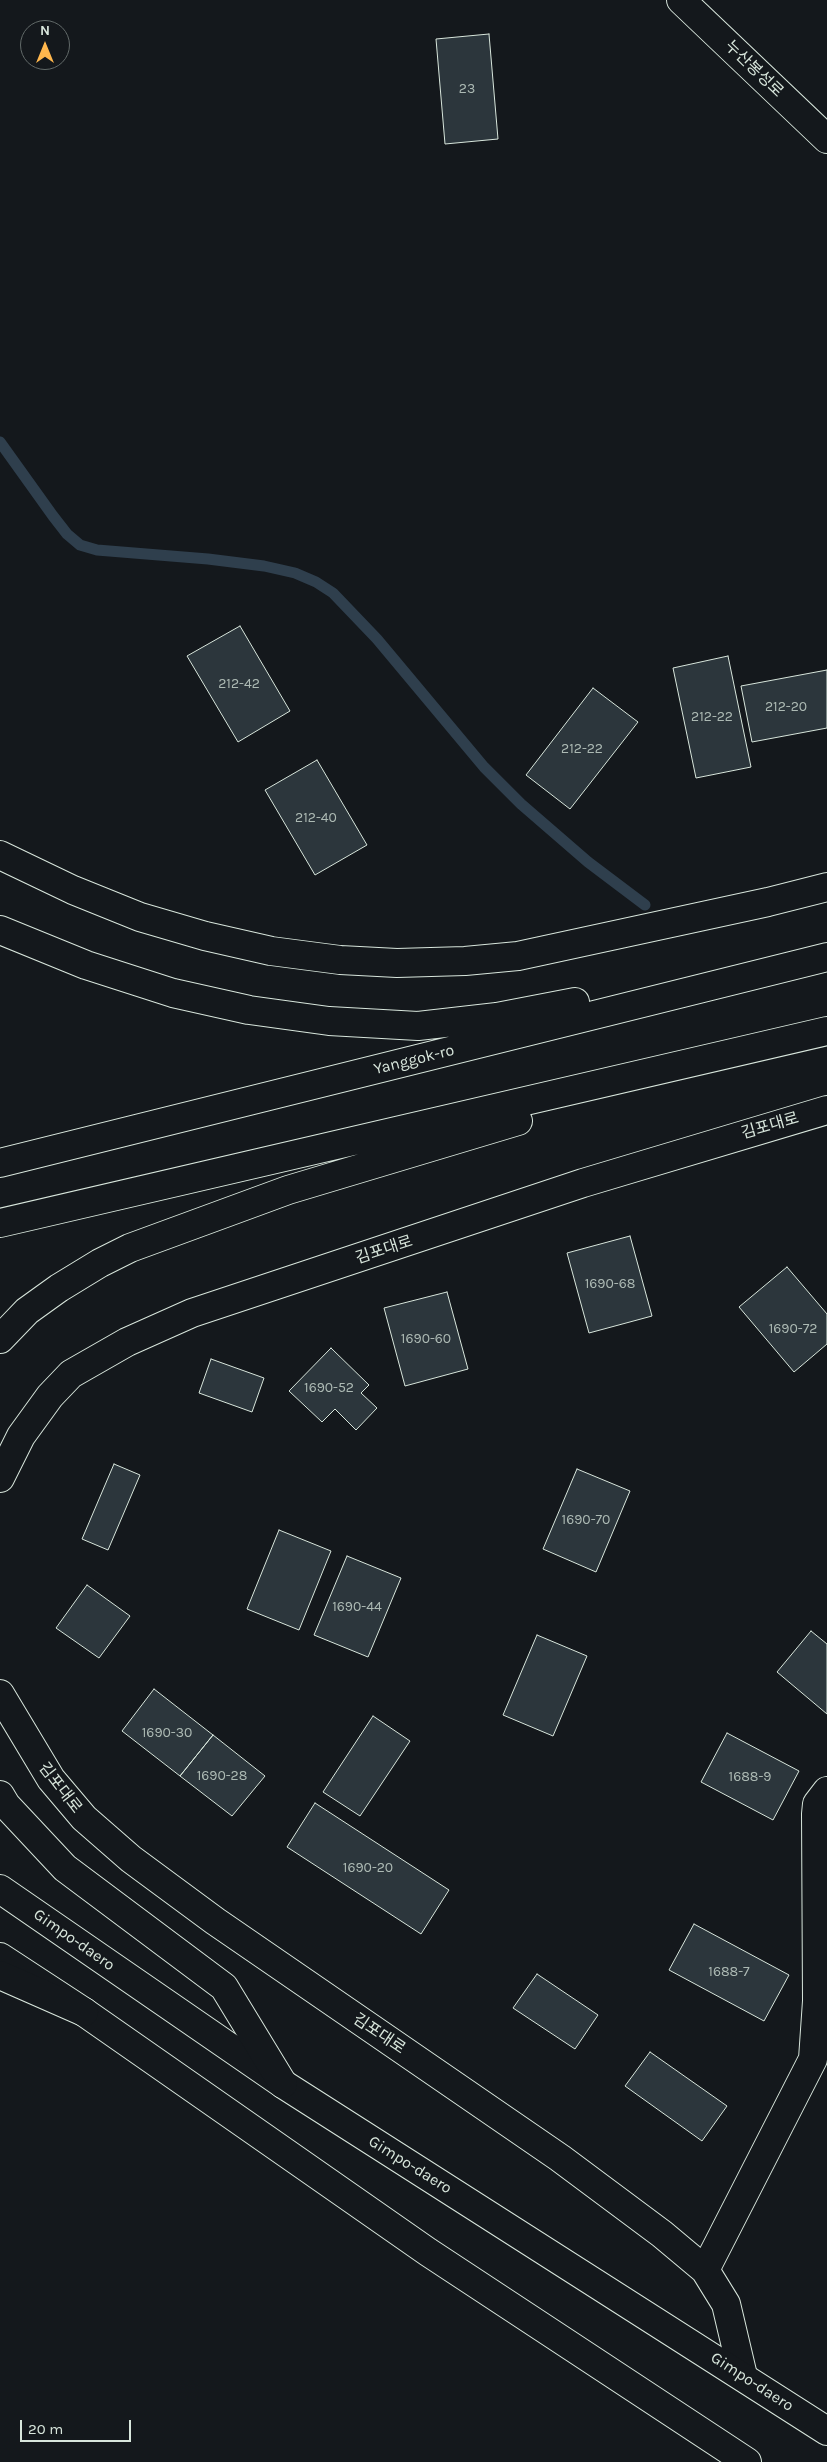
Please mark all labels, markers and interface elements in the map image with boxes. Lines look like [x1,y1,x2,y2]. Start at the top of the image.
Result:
north arrow [20,20,70,70]
text: N [40,22,50,39]
street label: 누산봉성로 [721,37,787,101]
house number: 23 [459,81,475,97]
house number: 212-42 [218,676,260,692]
house number: 212-20 [765,699,807,715]
house number: 212-22 [691,709,733,725]
house number: 212-22 [561,741,603,757]
house number: 212-40 [295,810,337,826]
street label: Yanggok-ro [372,1041,456,1079]
street label: 김포대로 [739,1109,801,1143]
street label: 김포대로 [353,1232,415,1268]
house number: 1690-68 [585,1276,635,1292]
house number: 1690-72 [769,1321,817,1337]
house number: 1690-60 [401,1331,451,1347]
house number: 1690-52 [304,1380,354,1396]
house number: 1690-70 [562,1512,610,1528]
house number: 1690-44 [332,1599,382,1615]
house number: 1690-30 [142,1725,192,1741]
street label: 김포대로 [34,1759,86,1817]
house number: 1690-28 [197,1768,247,1784]
house number: 1688-9 [729,1769,771,1785]
house number: 1690-20 [343,1860,393,1876]
street label: Gimpo-daero [30,1905,118,1975]
house number: 1688-7 [708,1964,750,1980]
street label: 김포대로 [349,2010,409,2058]
street label: Gimpo-daero [365,2132,455,2198]
street label: Gimpo-daero [707,2348,797,2416]
scale bar [22,2410,134,2442]
text: 20 m [28,2420,63,2438]

